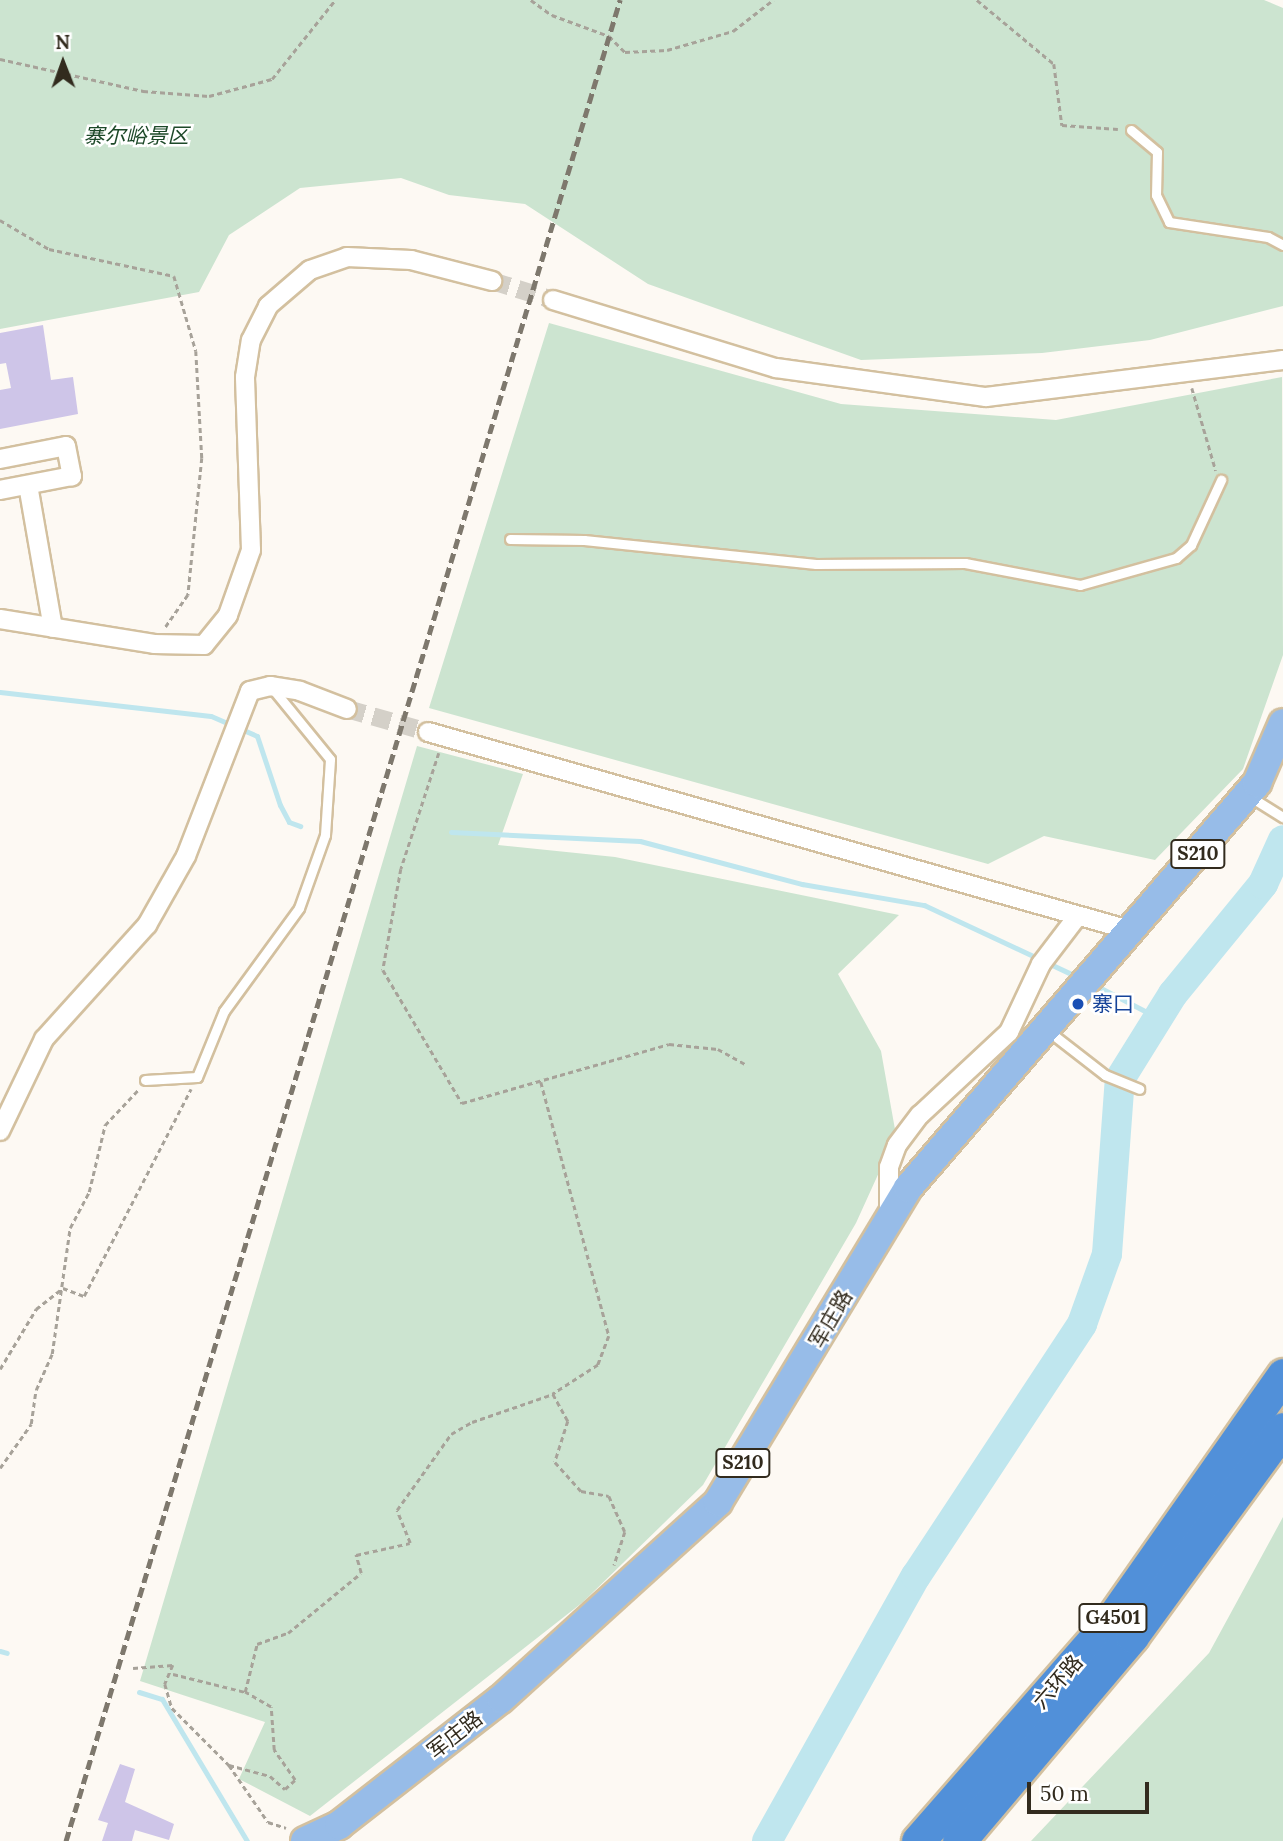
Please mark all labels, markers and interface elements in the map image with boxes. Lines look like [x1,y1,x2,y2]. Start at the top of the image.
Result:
north arrow [28,28,98,98]
text: N [55,30,70,54]
park label: 寨尔峪景区 [84,123,188,149]
road number: S210 [1170,838,1226,870]
place label: 寨口 [1092,991,1134,1017]
marker: 寨口 [1070,996,1086,1012]
street label: 军庄路 [804,1285,858,1353]
road number: S210 [715,1448,771,1478]
road number: G4501 [1078,1602,1148,1634]
street label: 六环路 [1028,1650,1088,1714]
street label: 军庄路 [422,1706,488,1764]
scale bar [1031,1768,1154,1812]
text: 50 m [1040,1780,1089,1807]

